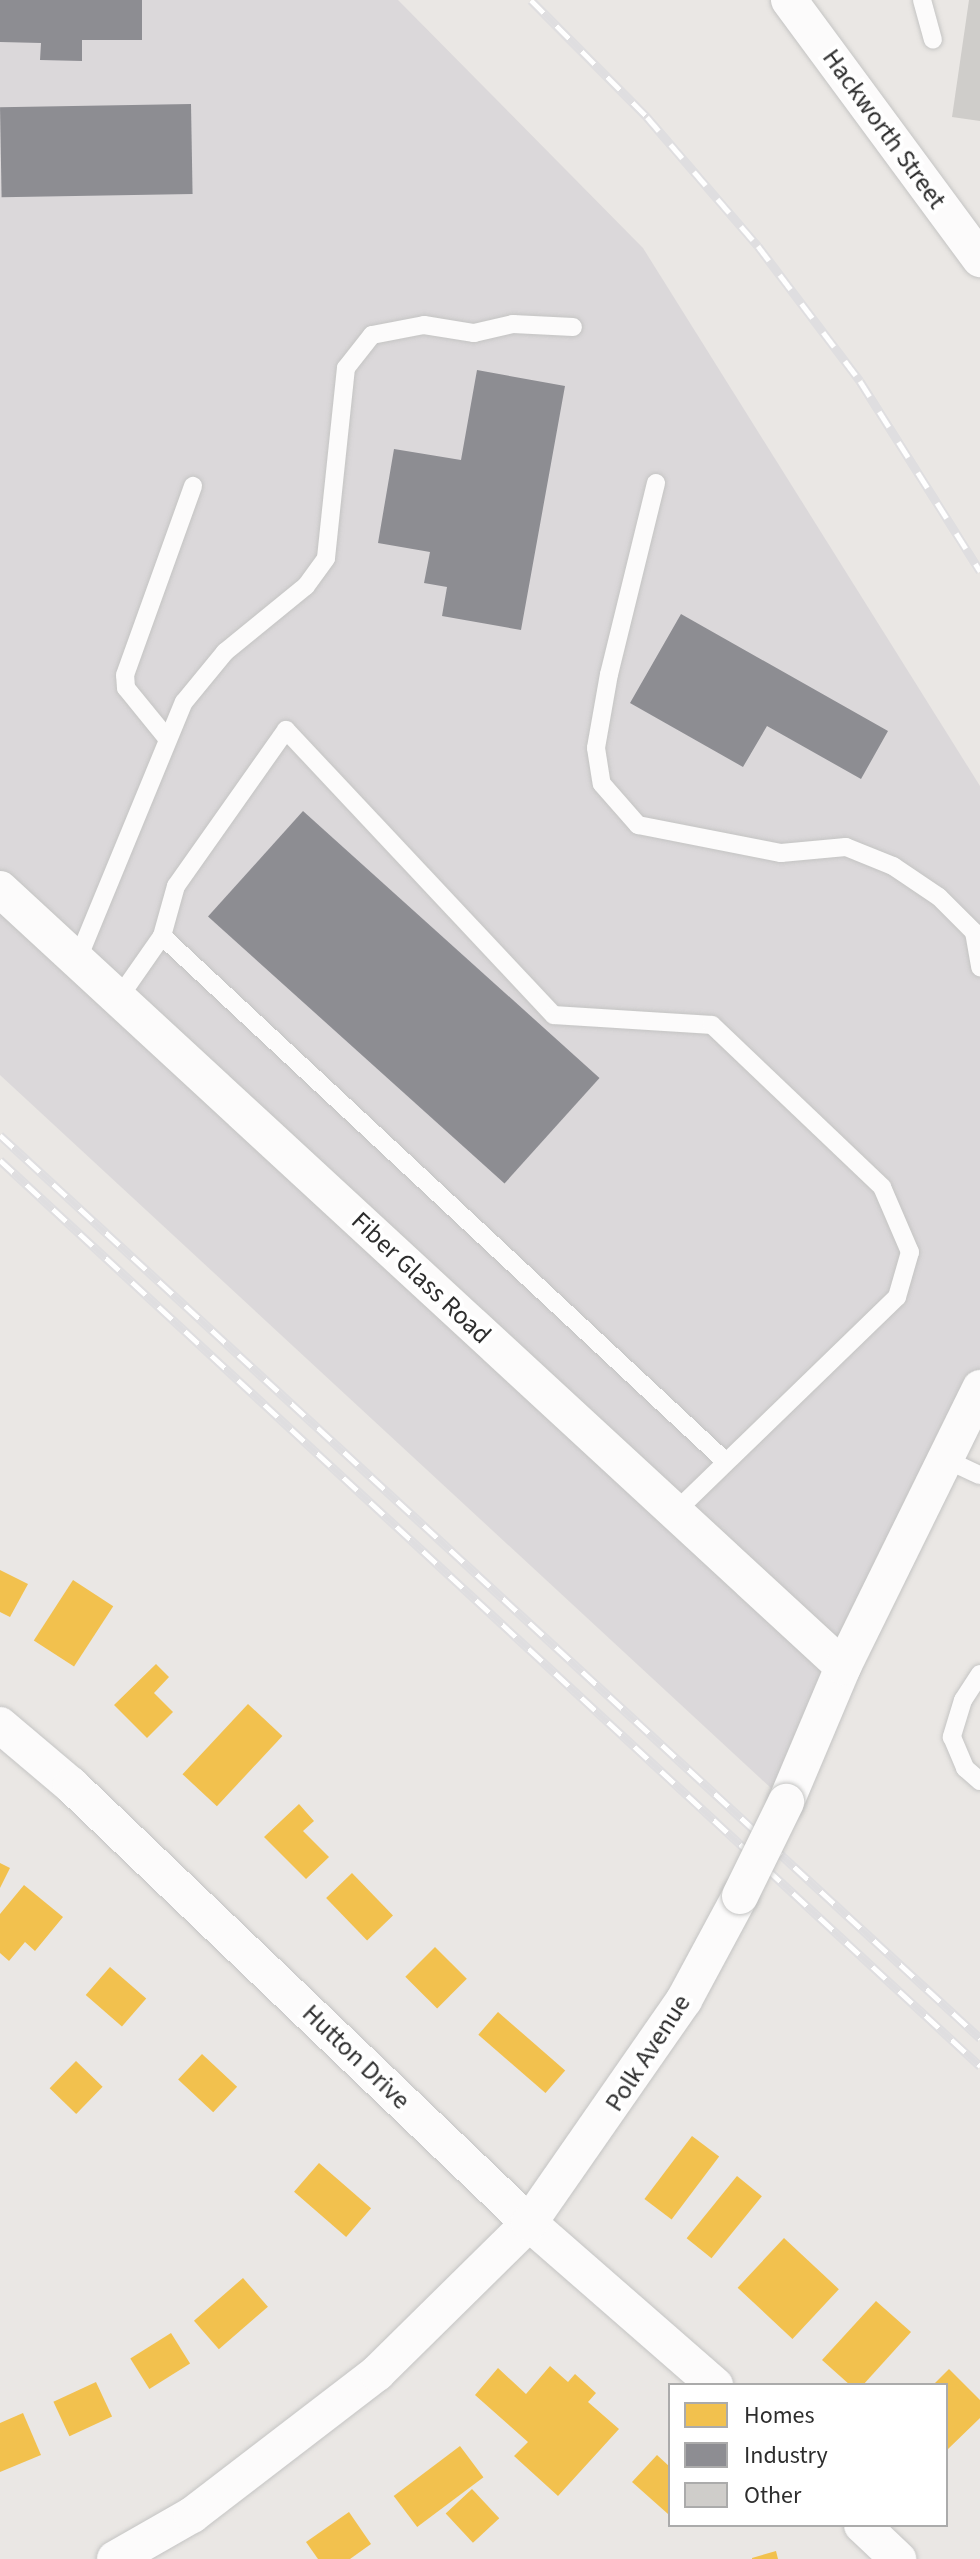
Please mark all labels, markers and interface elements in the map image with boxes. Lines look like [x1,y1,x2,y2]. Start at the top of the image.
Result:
street label: Hackworth Street [816,43,952,215]
street label: Fiber Glass Road [345,1205,497,1351]
street label: Polk Avenue [599,1989,697,2117]
street label: Hutton Drive [296,1998,416,2116]
legend [668,2383,948,2527]
text: Homes [744,2398,815,2433]
text: Industry [744,2438,828,2473]
text: Other [744,2478,801,2513]

